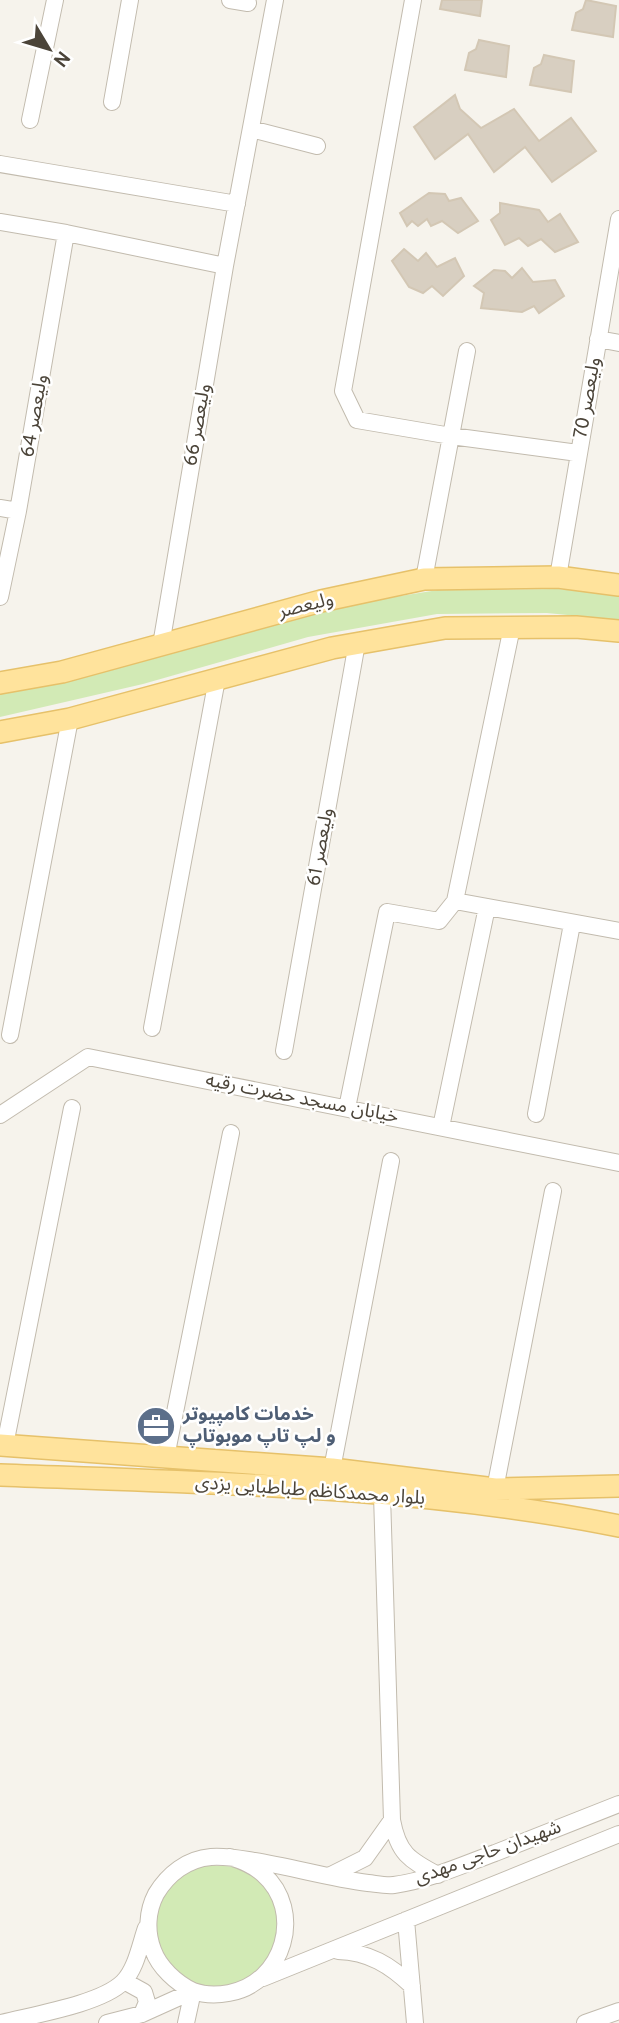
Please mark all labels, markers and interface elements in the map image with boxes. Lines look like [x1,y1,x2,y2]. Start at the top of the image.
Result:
north arrow [14,14,84,84]
text: N [47,45,74,71]
street label: ولیعصر 70 [569,356,607,440]
street label: ولیعصر 64 [16,373,54,459]
street label: ولیعصر 66 [179,382,217,468]
street label: ولیعصر [275,588,336,625]
street label: ولیعصر 61 [302,806,340,888]
street label: خیابان مسجد حضرت رقیه [203,1069,401,1129]
place label: خدمات کامپیوتر و لپ تاپ موبوتاپ [182,1403,336,1449]
office icon: خدمات کامپیوتر و لپ تاپ موبوتاپ [135,1405,177,1447]
street label: بلوار محمدکاظم طباطبایی یزدی [194,1471,426,1512]
street label: شهیدان حاجی مهدی [411,1815,565,1891]

